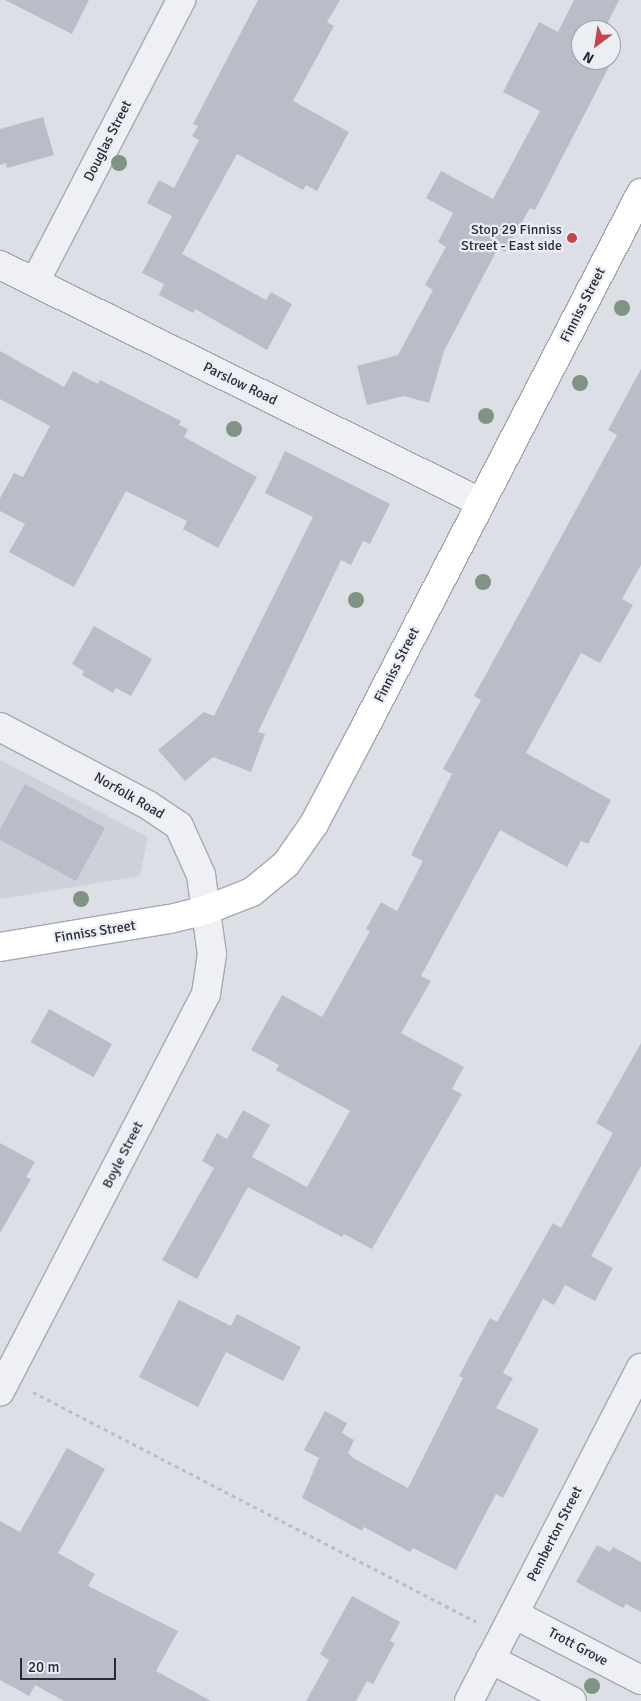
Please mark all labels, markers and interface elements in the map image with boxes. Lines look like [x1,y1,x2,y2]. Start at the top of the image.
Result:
north arrow [571,20,621,70]
text: N [580,48,597,67]
street label: Douglas Street [80,98,136,184]
place label: Stop 29 Finniss Street - East side [461,222,562,254]
marker: Stop 29 Finniss Street - East side [566,232,578,244]
street label: Finniss Street [557,265,609,345]
street label: Parslow Road [200,359,280,409]
street label: Finniss Street [371,625,423,705]
street label: Norfolk Road [91,769,167,823]
street label: Finniss Street [53,917,137,947]
street label: Boyle Street [99,1119,147,1191]
street label: Pemberton Street [524,1483,586,1585]
street label: Trott Grove [545,1624,611,1670]
scale bar [22,1648,119,1680]
text: 20 m [28,1658,59,1676]

